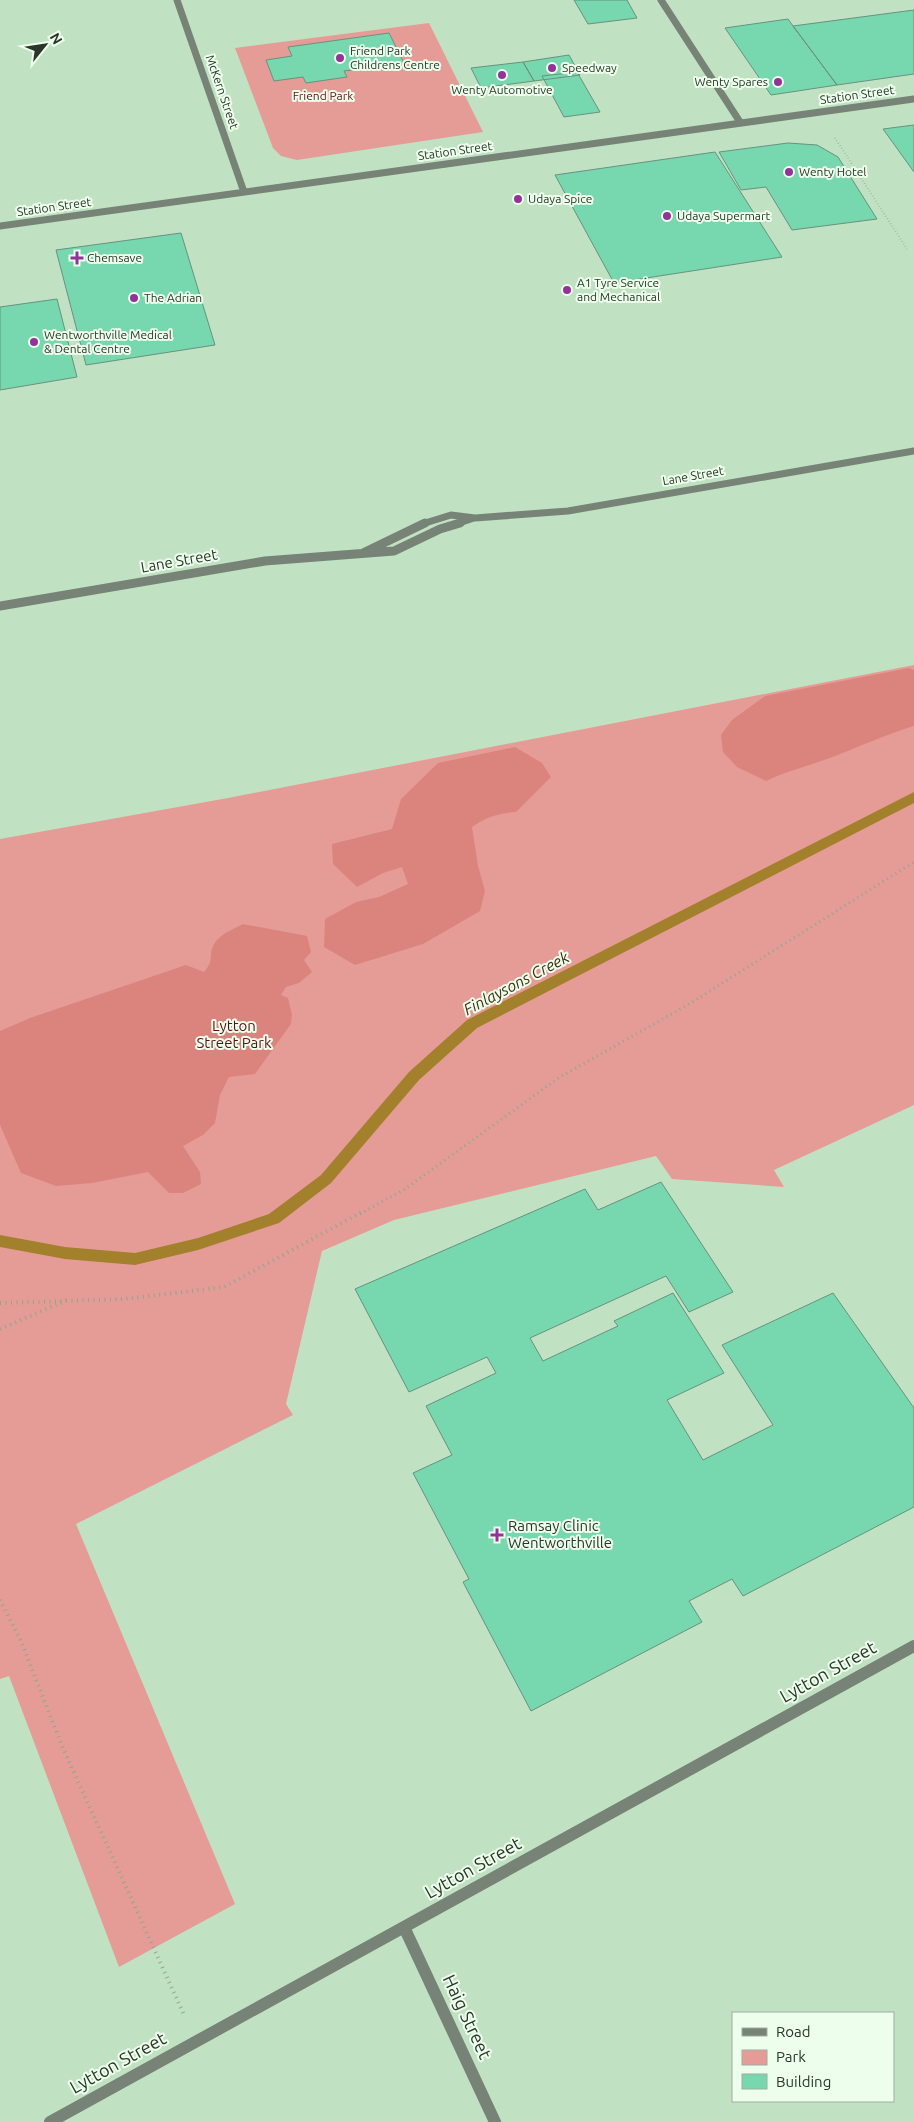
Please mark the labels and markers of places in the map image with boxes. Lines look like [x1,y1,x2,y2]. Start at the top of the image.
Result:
place label: Friend Park Childrens Centre [350,44,440,71]
marker: Friend Park Childrens Centre [334,52,346,64]
place label: Speedway [562,61,617,74]
marker: Speedway [546,62,558,74]
marker: Wenty Automotive [496,69,508,81]
place label: Wenty Spares [694,75,768,88]
marker: Wenty Spares [772,76,784,88]
place label: Wenty Automotive [451,83,553,96]
place label: Wenty Hotel [799,165,867,178]
marker: Wenty Hotel [783,166,795,178]
place label: Udaya Spice [528,192,592,205]
marker: Udaya Spice [512,193,524,205]
place label: Udaya Supermart [677,209,770,222]
marker: Udaya Supermart [661,210,673,222]
place label: Chemsave [87,251,142,264]
marker: Chemsave [71,252,83,264]
place label: A1 Tyre Service and Mechanical [577,276,660,303]
marker: A1 Tyre Service and Mechanical [561,284,573,296]
place label: The Adrian [144,291,202,304]
marker: The Adrian [128,292,140,304]
place label: Wentworthville Medical & Dental Centre [44,328,172,355]
marker: Wentworthville Medical & Dental Centre [28,336,40,348]
place label: Ramsay Clinic Wentworthville [508,1517,612,1551]
marker: Ramsay Clinic Wentworthville [490,1528,504,1542]

